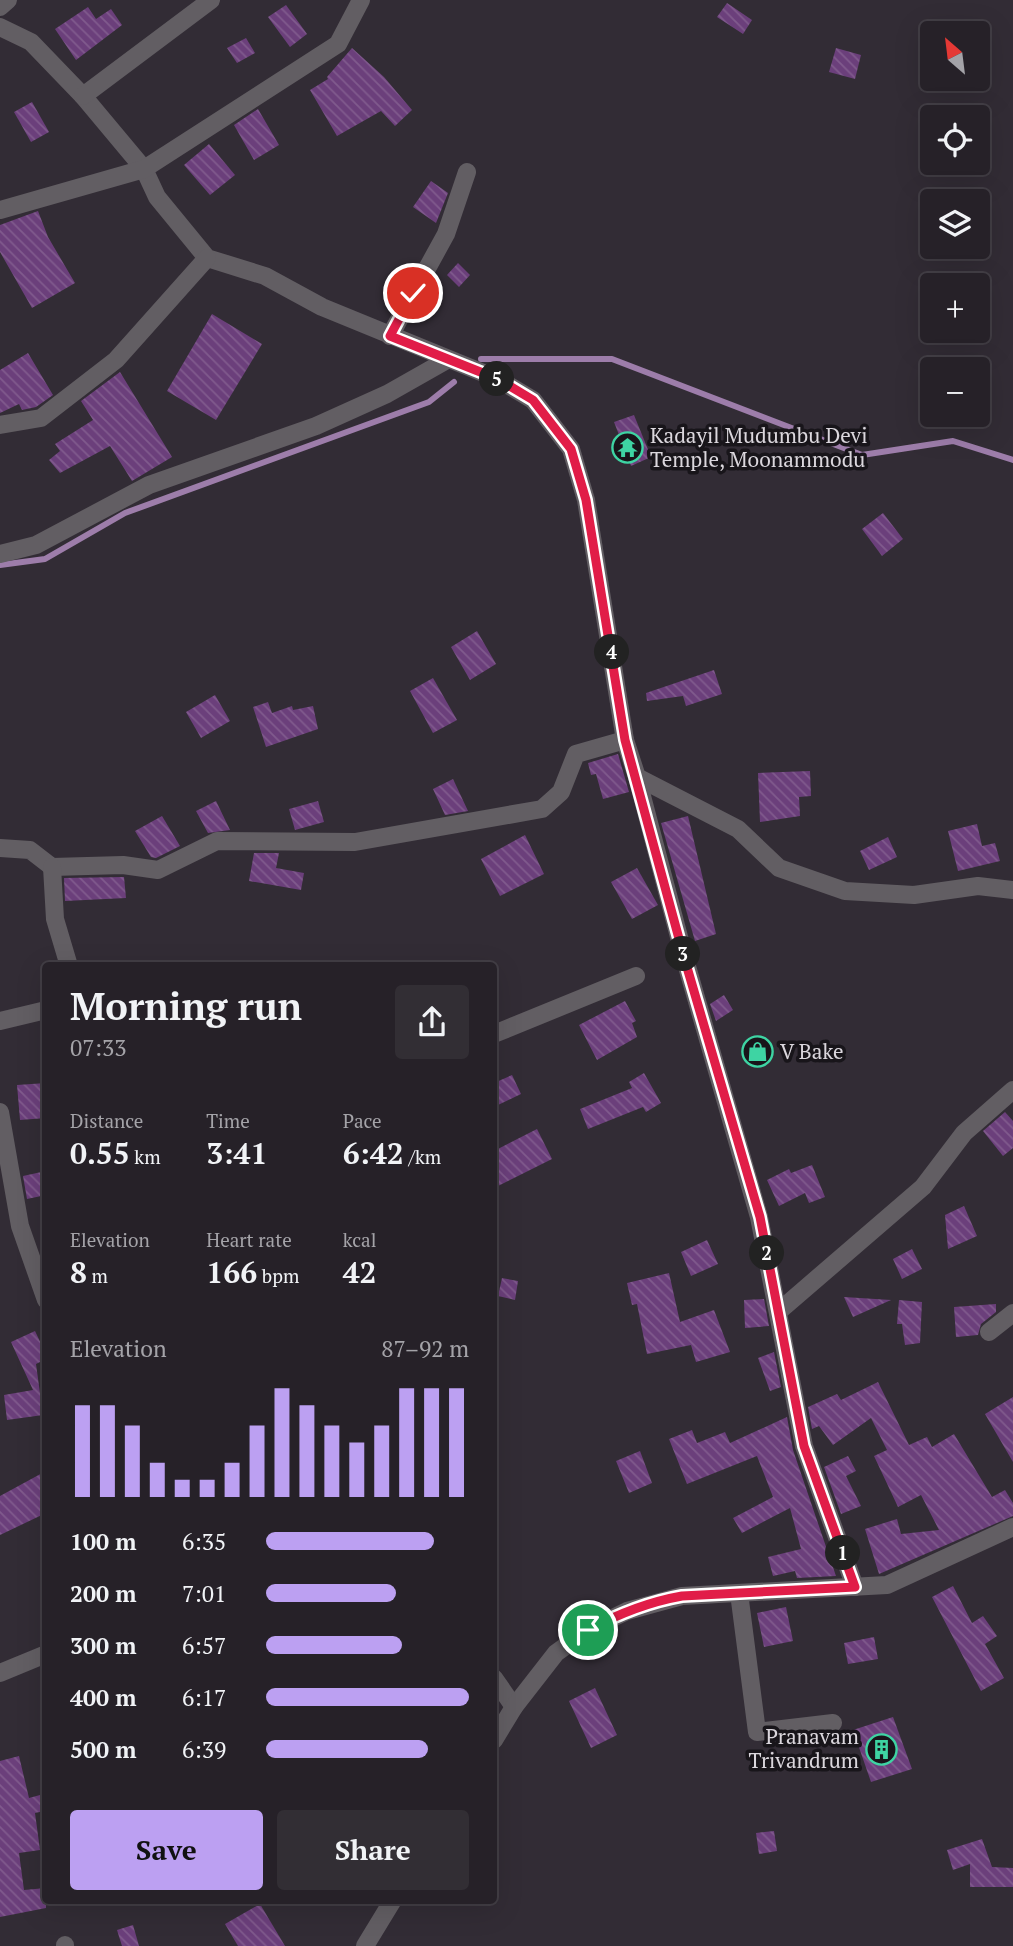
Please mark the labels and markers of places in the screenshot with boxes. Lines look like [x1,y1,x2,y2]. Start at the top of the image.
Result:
pin [383,263,443,323]
pin: 5 [480,362,514,396]
place label: Kadayil Mudumbu Devi Temple, Moonammodu [650,421,868,473]
temple icon: Kadayil Mudumbu Devi Temple, Moonammodu [610,431,644,465]
pin: 4 [594,634,630,670]
pin: 3 [666,936,700,972]
shop icon: V Bake [740,1035,774,1069]
place label: V Bake [780,1037,844,1065]
pin: 2 [750,1236,784,1270]
pin: 1 [826,1536,860,1570]
pin [558,1600,618,1660]
place label: Pranavam Trivandrum [749,1722,859,1774]
building icon: Pranavam Trivandrum [865,1732,899,1766]

